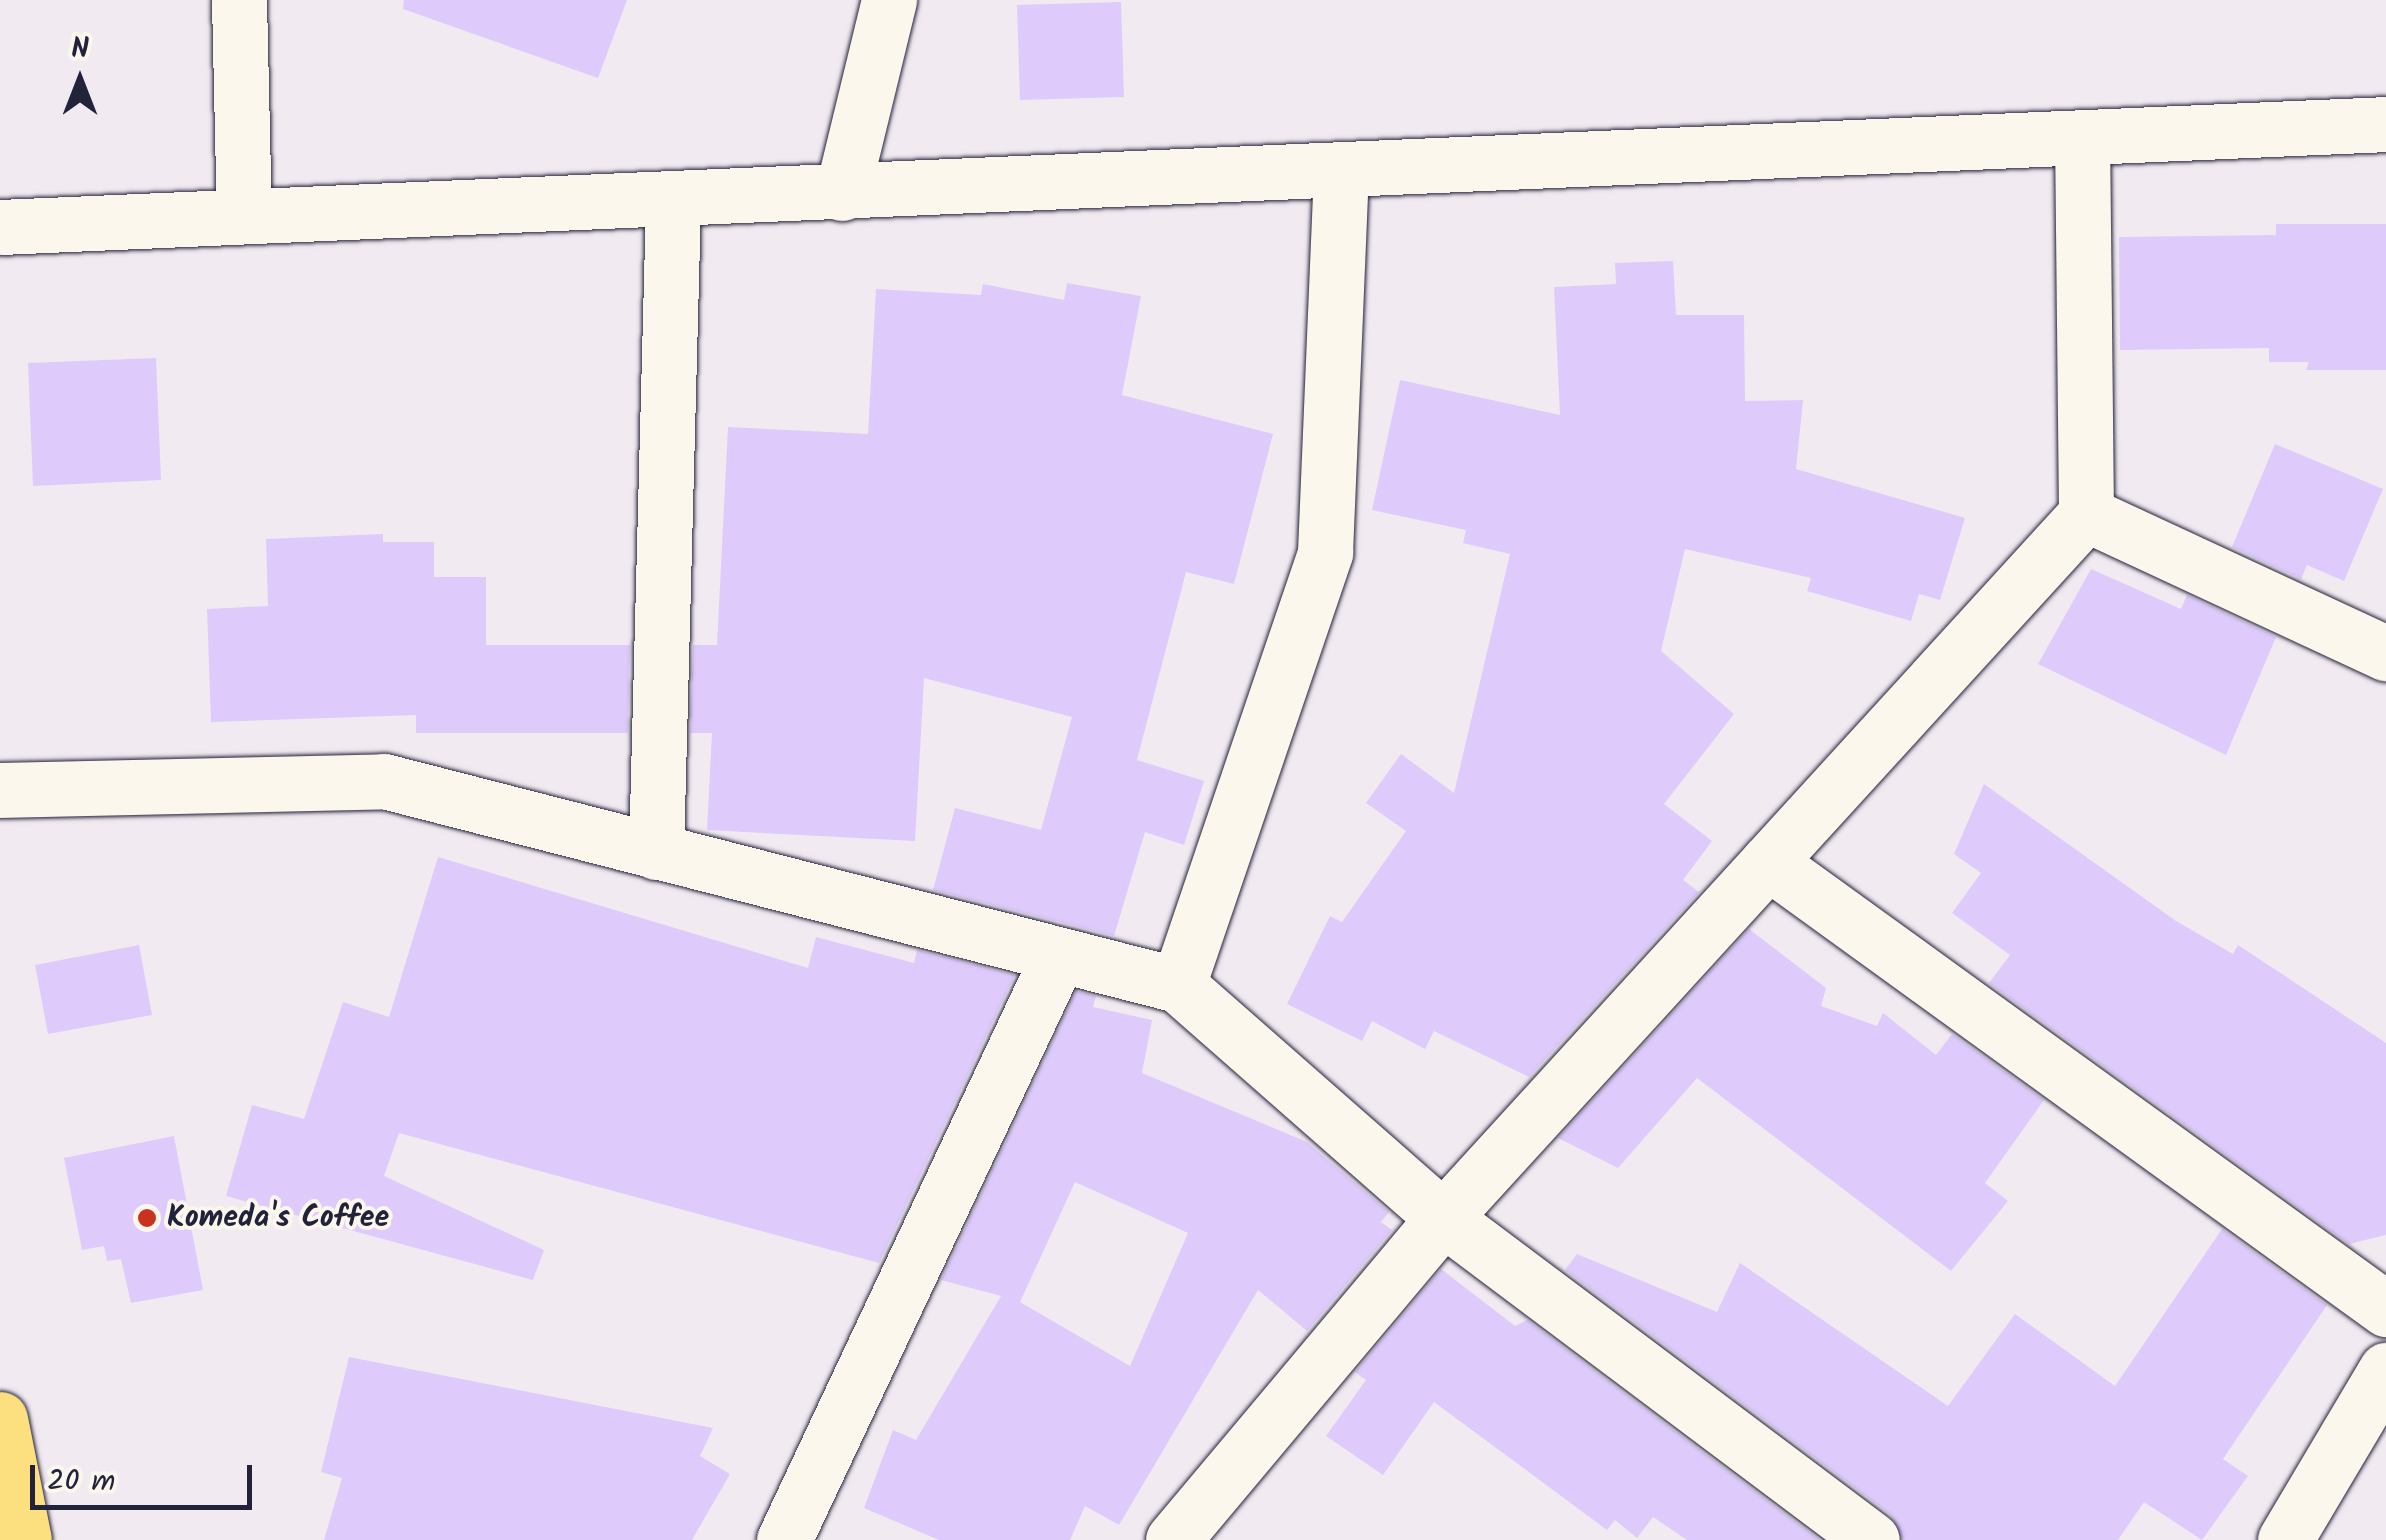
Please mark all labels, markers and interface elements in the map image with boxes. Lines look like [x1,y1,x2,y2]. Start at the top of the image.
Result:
text: N [71,27,89,72]
north arrow [30,30,130,130]
place label: Komeda's Coffee [167,1200,389,1236]
marker: Komeda's Coffee [136,1207,158,1229]
scale bar [35,1445,258,1507]
text: 20 m [47,1458,115,1506]

